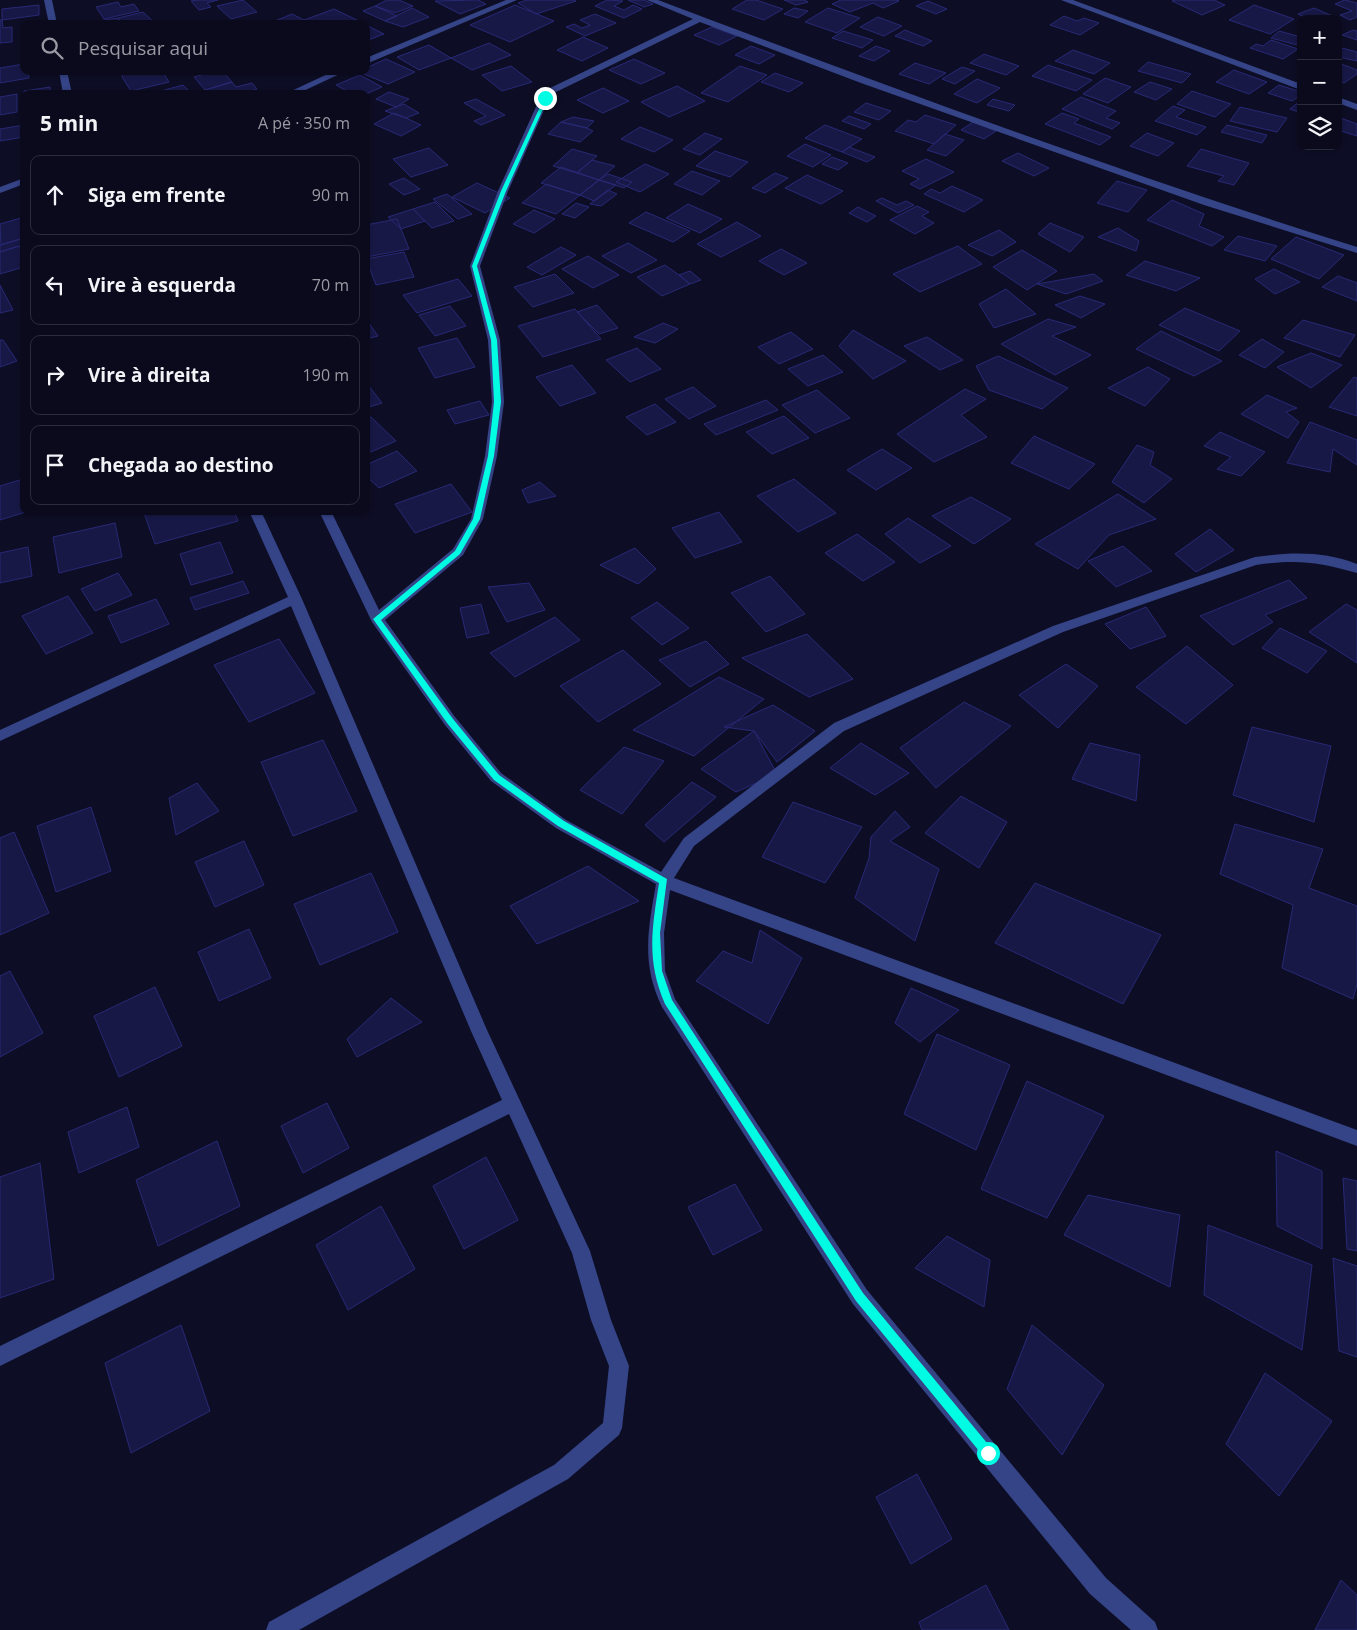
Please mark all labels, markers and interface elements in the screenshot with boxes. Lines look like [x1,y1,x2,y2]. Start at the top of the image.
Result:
map controls [1297,15,1342,150]
button: + [1297,15,1342,60]
search box [20,20,370,75]
icon: search [38,34,66,62]
text: Pesquisar aqui [78,35,208,61]
button: − [1297,60,1342,105]
route end [534,87,557,110]
button: layers [1297,105,1342,150]
text: 5 min [40,109,98,137]
text: A pé · 350 m [258,112,350,134]
icon: ahead [41,181,69,209]
text: Siga em frente [88,182,225,208]
text: 90 m [312,184,349,206]
icon: left [41,271,69,299]
text: Vire à esquerda [88,272,236,298]
text: 70 m [312,274,349,296]
icon: right [41,361,69,389]
text: Vire à direita [88,362,211,388]
text: 190 m [303,364,349,386]
icon: arrive [41,451,69,479]
text: Chegada ao destino [88,452,274,478]
route start [977,1442,1000,1465]

